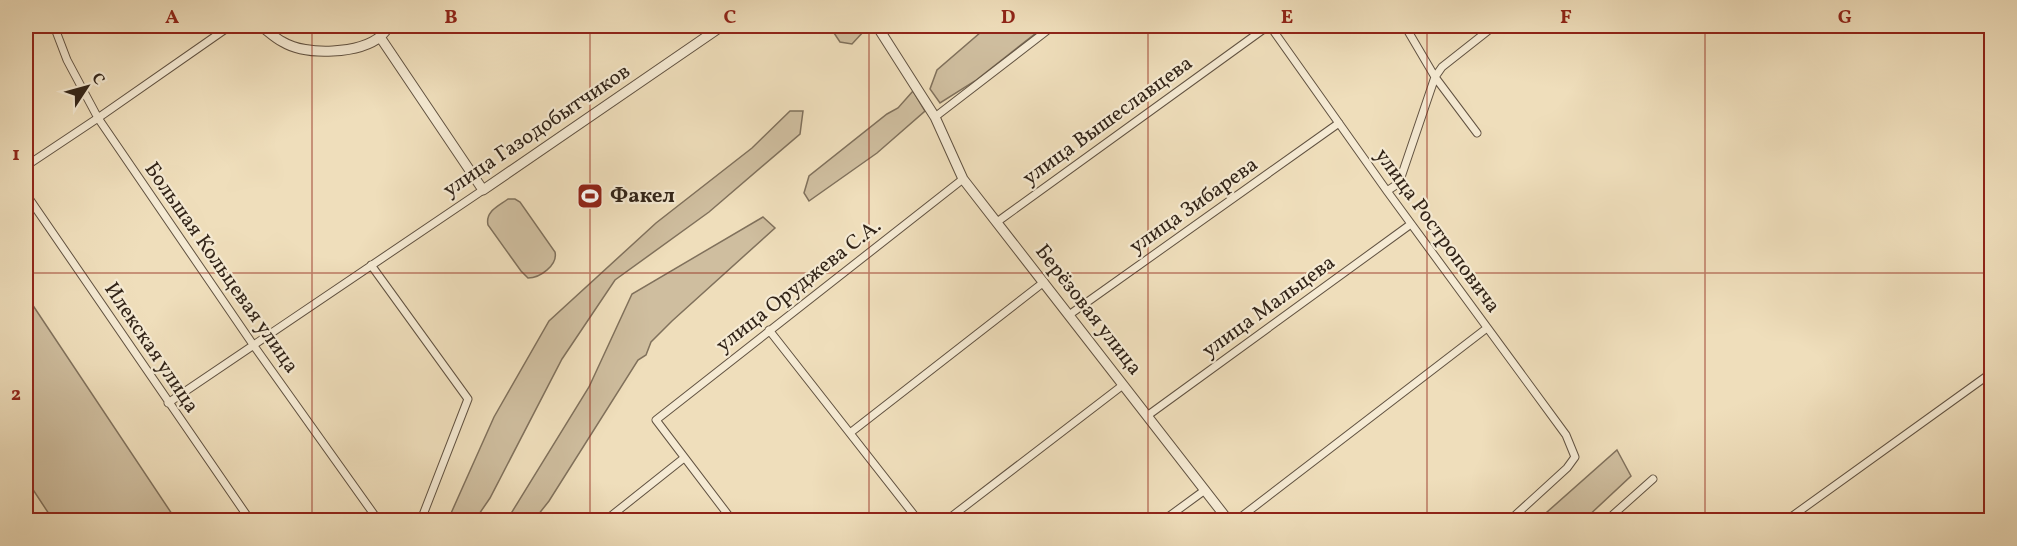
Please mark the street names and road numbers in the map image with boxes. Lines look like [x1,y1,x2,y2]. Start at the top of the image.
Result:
street label: улица Вышеславцева [1017,49,1199,193]
street label: улица Газодобытчиков [438,57,636,205]
street label: улица Ростроповича [1367,143,1507,319]
street label: улица Зибарева [1124,151,1264,261]
street label: Большая Кольцевая улица [137,156,305,380]
street label: улица Оруджева С.А. [710,212,888,360]
street label: Берёзовая улица [1028,238,1148,382]
street label: улица Мальцева [1196,249,1342,365]
street label: Илекская улица [96,277,206,419]

